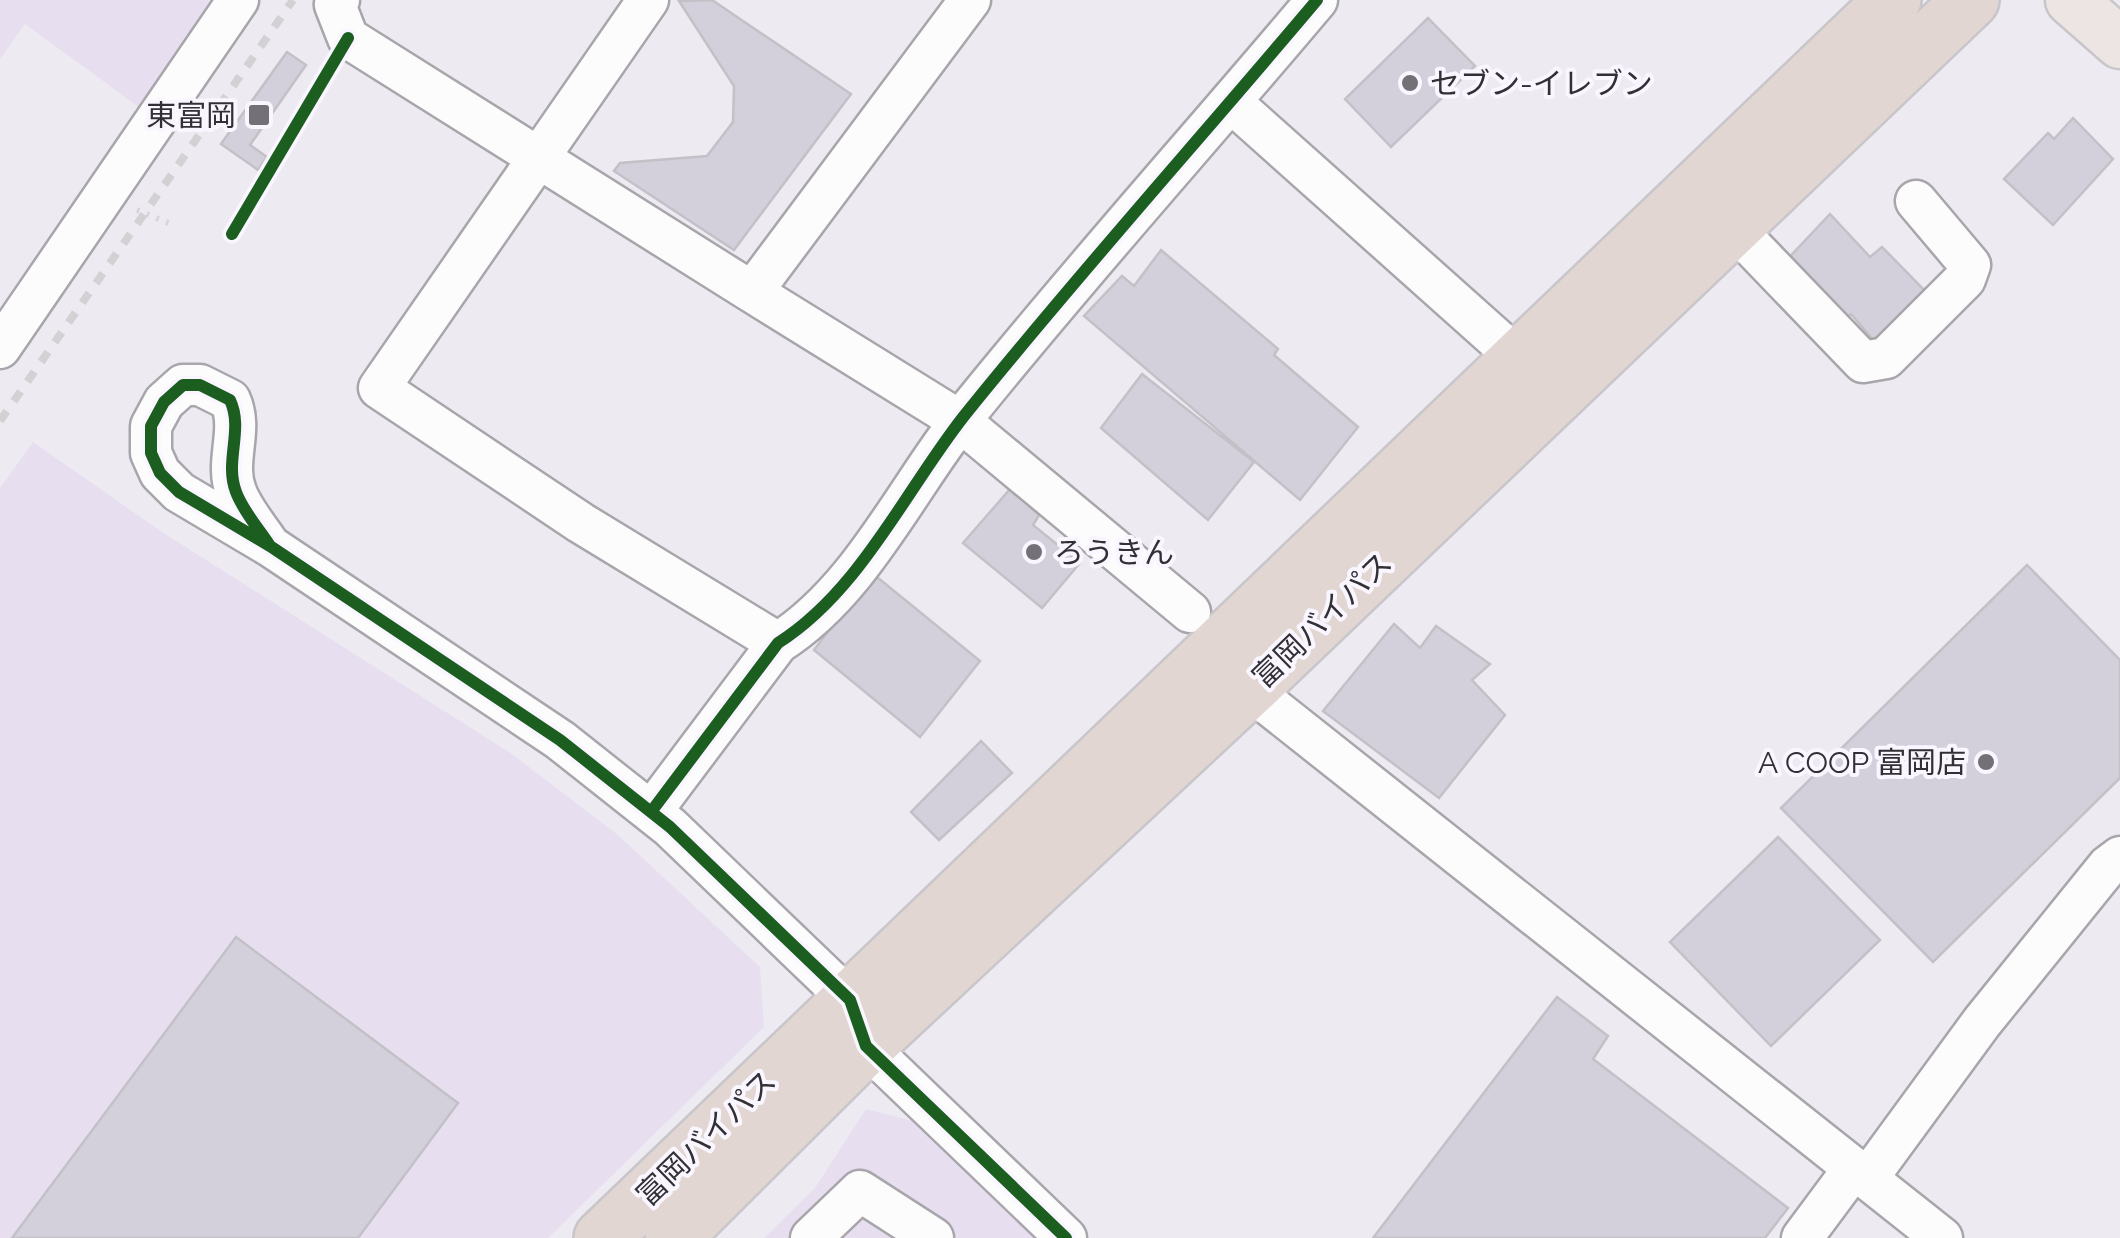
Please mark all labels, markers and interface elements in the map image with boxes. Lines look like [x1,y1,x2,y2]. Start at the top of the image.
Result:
place label: セブン-イレブン [1430,66,1653,101]
marker: セブン-イレブン [1399,72,1421,94]
place label: 東富岡 [146,98,236,133]
marker: 東富岡 [246,102,272,128]
place label: ろうきん [1054,535,1174,570]
marker: ろうきん [1023,541,1045,563]
street label: 富岡バイパス [1245,545,1399,695]
place label: A COOP 富岡店 [1758,745,1966,780]
marker: A COOP 富岡店 [1975,751,1997,773]
street label: 富岡バイパス [629,1063,783,1213]

